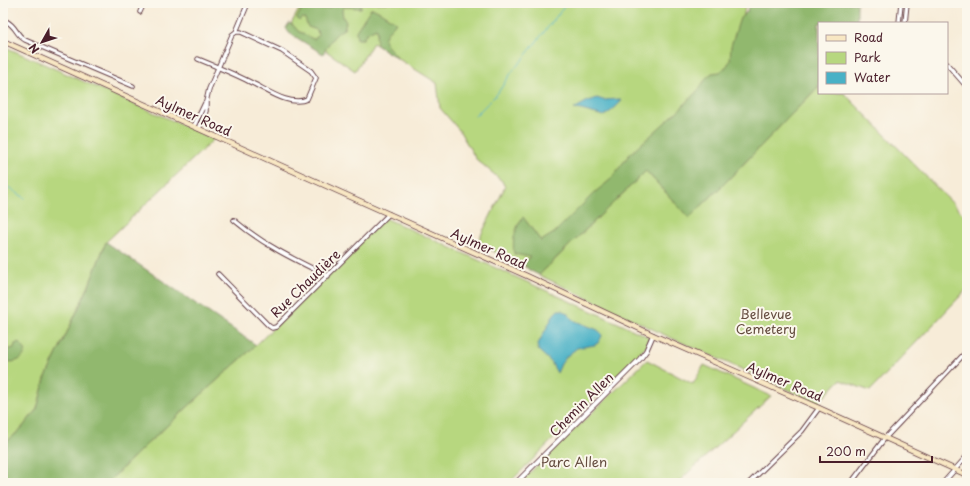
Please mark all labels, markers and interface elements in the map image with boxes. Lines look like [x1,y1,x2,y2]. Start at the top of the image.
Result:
north arrow [22,22,62,62]
legend [818,22,948,94]
text: Road [854,28,883,46]
text: N [24,40,43,57]
text: Park [854,48,881,66]
text: Water [854,68,891,86]
street label: Aylmer Road [153,90,235,140]
street label: Aylmer Road [448,223,530,273]
street label: Rue Chaudière [266,245,344,321]
park label: Bellevue Cemetery [736,304,796,338]
street label: Aylmer Road [744,356,826,406]
street label: Chemin Allen [545,368,617,440]
scale bar [820,438,932,464]
text: 200 m [826,442,866,460]
park label: Parc Allen [541,452,607,471]

